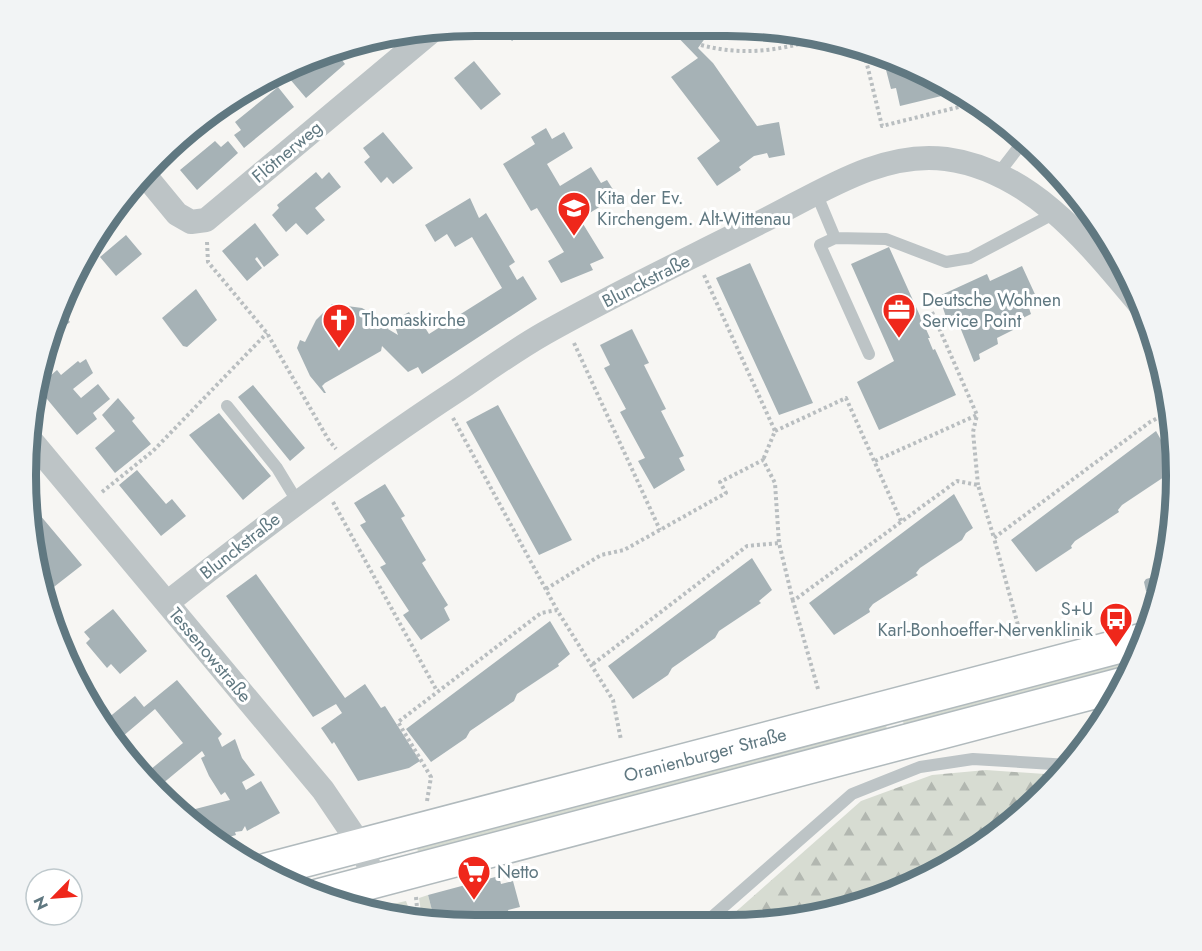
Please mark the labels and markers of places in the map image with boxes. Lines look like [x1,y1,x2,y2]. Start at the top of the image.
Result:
place label: Kita der Ev. Kirchengem. Alt-Wittenau [597,185,791,232]
school or university icon: Kita der Ev. Kirchengem. Alt-Wittenau [556,190,592,237]
place label: Deutsche Wohnen Service Point [922,287,1061,334]
office icon: Deutsche Wohnen Service Point [881,292,917,339]
church icon: Thomaskirche [321,302,357,349]
place label: Thomaskirche [362,307,465,333]
place label: S+U Karl-Bonhoeffer-Nervenklinik [878,596,1093,643]
bus stop icon: S+U Karl-Bonhoeffer-Nervenklinik [1098,601,1134,648]
supermarket icon: Netto [456,854,492,901]
place label: Netto [497,859,539,885]

